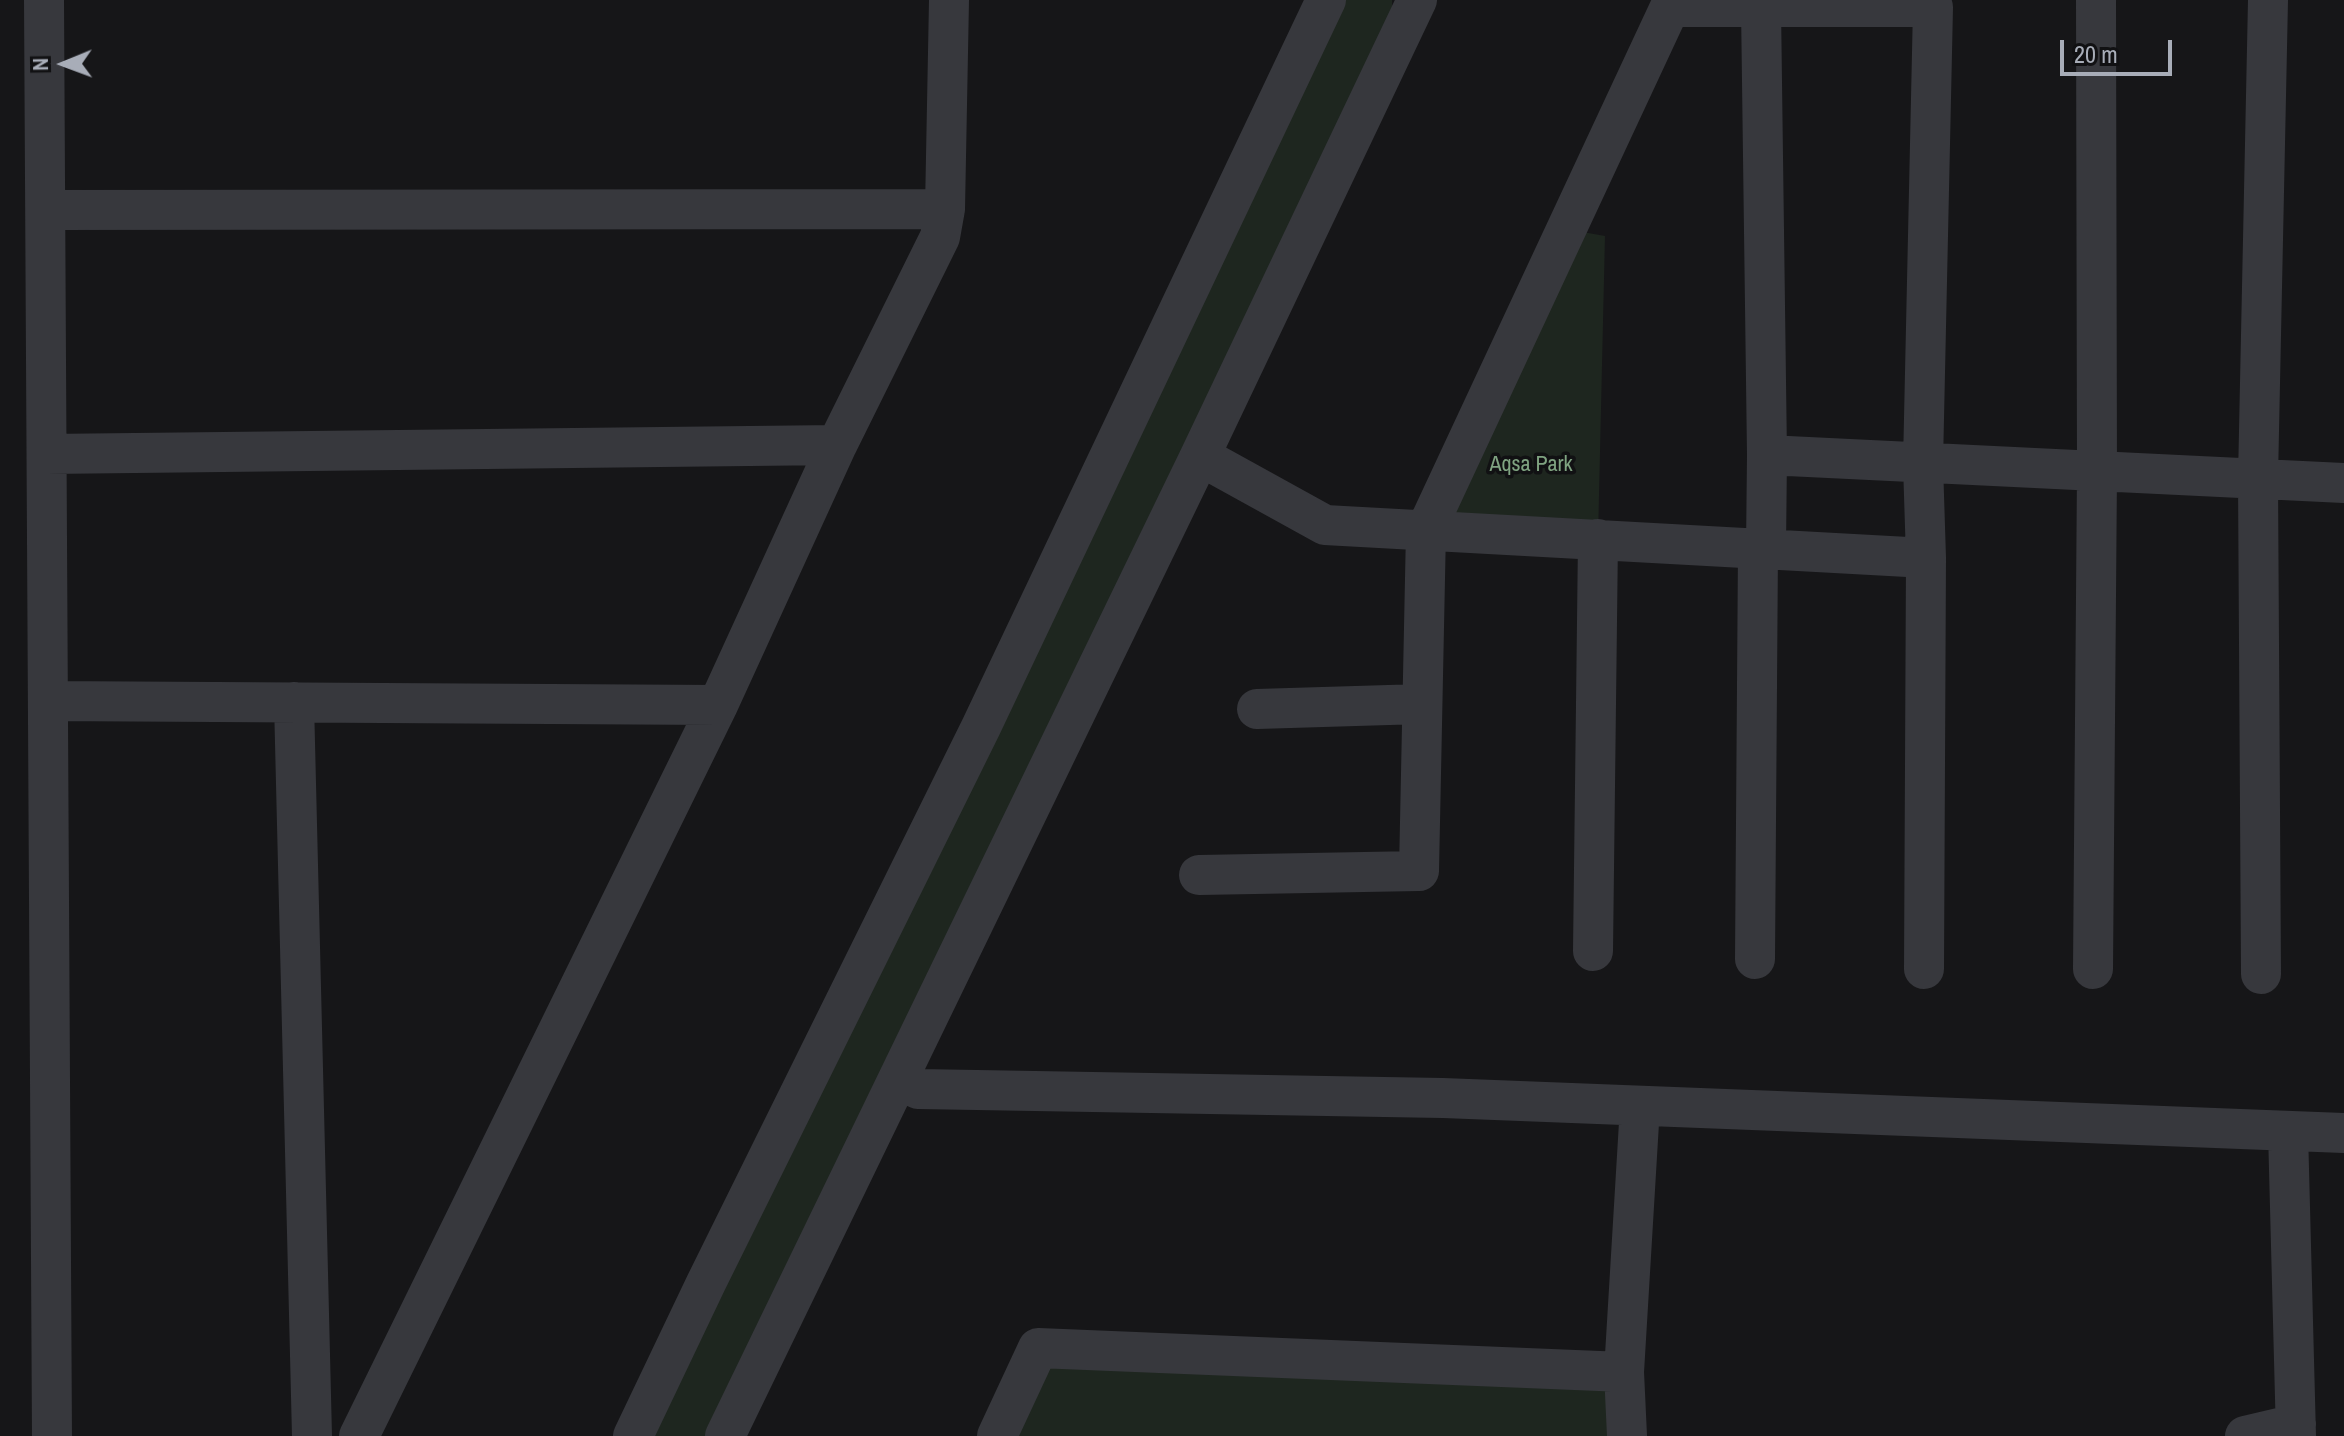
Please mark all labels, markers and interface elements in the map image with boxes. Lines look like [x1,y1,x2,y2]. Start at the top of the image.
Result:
north arrow [24,24,104,104]
scale bar [2064,24,2176,74]
text: 20 m [2074,38,2118,70]
text: N [25,58,55,71]
park label: Aqsa Park [1489,452,1573,478]

